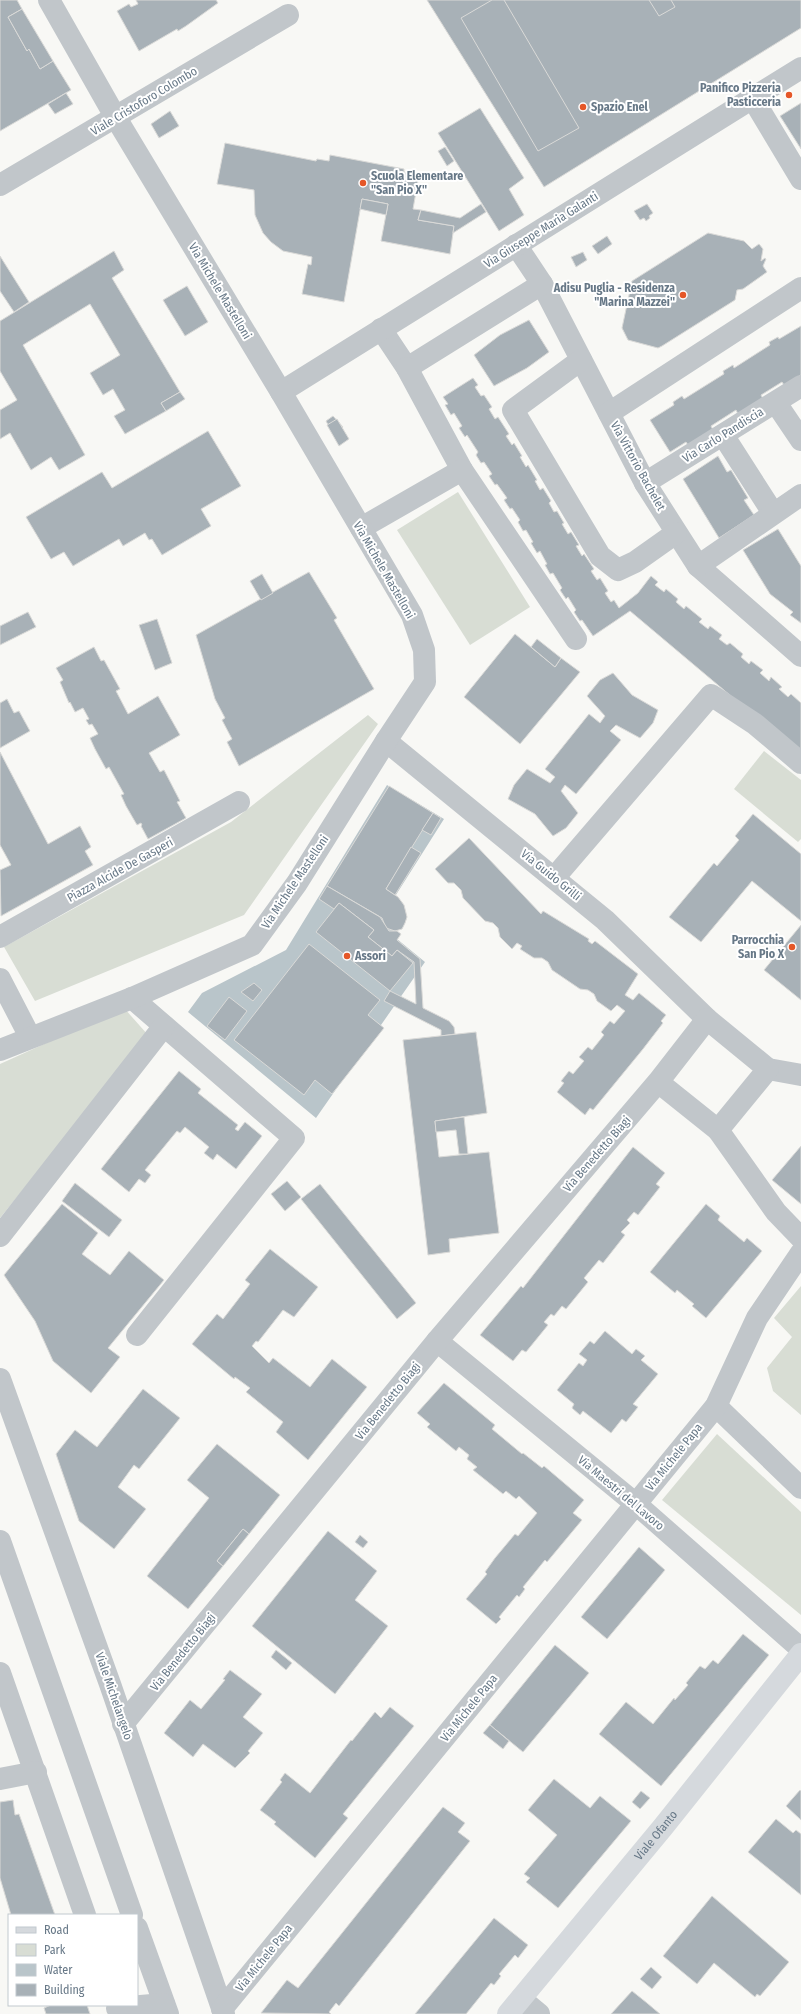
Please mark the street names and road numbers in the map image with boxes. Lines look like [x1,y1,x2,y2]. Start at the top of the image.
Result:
street label: Viale Cristoforo Colombo [88,64,200,138]
street label: Via Giuseppe Maria Galanti [481,189,601,271]
street label: Via Michele Mastelloni [186,240,254,342]
street label: Via Carlo Pandiscia [680,404,766,465]
street label: Via Vittorio Bachelet [608,419,668,513]
street label: Via Michele Mastelloni [351,519,417,621]
street label: Via Michele Mastelloni [259,833,331,931]
street label: Piazza Alcide De Gasperi [65,835,175,905]
street label: Via Guido Grilli [518,847,584,903]
street label: Via Benedetto Biagi [560,1113,634,1195]
street label: Via Benedetto Biagi [352,1359,424,1443]
street label: Via Michele Papa [643,1421,705,1493]
street label: Via Maestri del Lavoro [575,1453,667,1533]
street label: Via Benedetto Biagi [147,1610,219,1694]
street label: Viale Michelangelo [92,1650,136,1742]
street label: Via Michele Papa [438,1672,500,1744]
street label: Viale Ofanto [632,1808,680,1863]
street label: Via Michele Papa [233,1922,295,1994]

